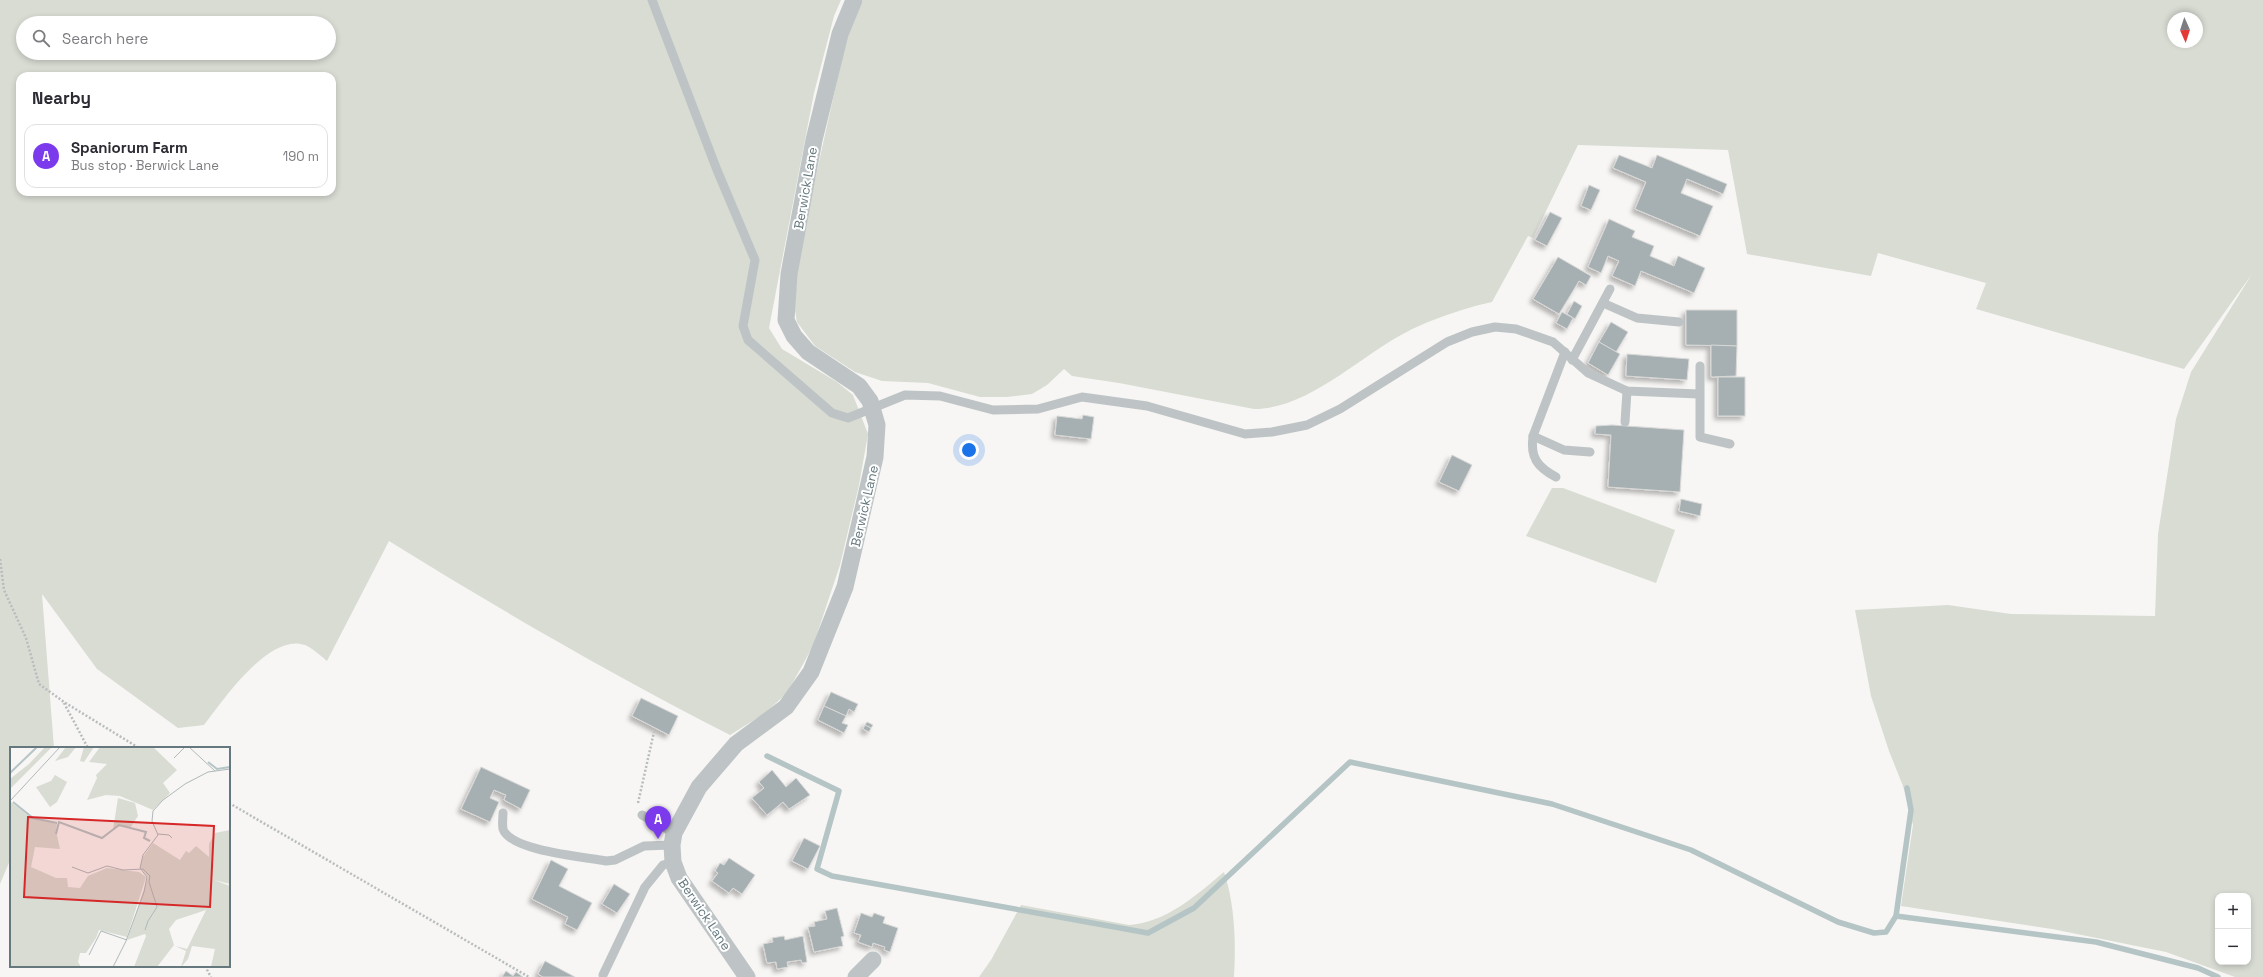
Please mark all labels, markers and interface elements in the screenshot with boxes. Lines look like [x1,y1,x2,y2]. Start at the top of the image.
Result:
north arrow [2167,12,2203,48]
search box [16,16,336,60]
icon: search [30,27,52,49]
text: Search here [62,29,148,48]
text: Nearby [32,87,91,109]
text: Spaniorum Farm [71,138,188,157]
street label: Berwick Lane [790,146,821,231]
text: A [42,148,50,165]
text: 190 m [283,148,319,165]
text: Bus stop · Berwick Lane [71,157,219,174]
your location [959,440,979,460]
street label: Berwick Lane [847,464,882,549]
inset map [10,747,230,967]
pin: A [645,806,671,839]
street label: Berwick Lane [674,875,735,953]
map controls [2215,893,2251,965]
button: + [2215,893,2251,929]
button: − [2215,929,2251,965]

